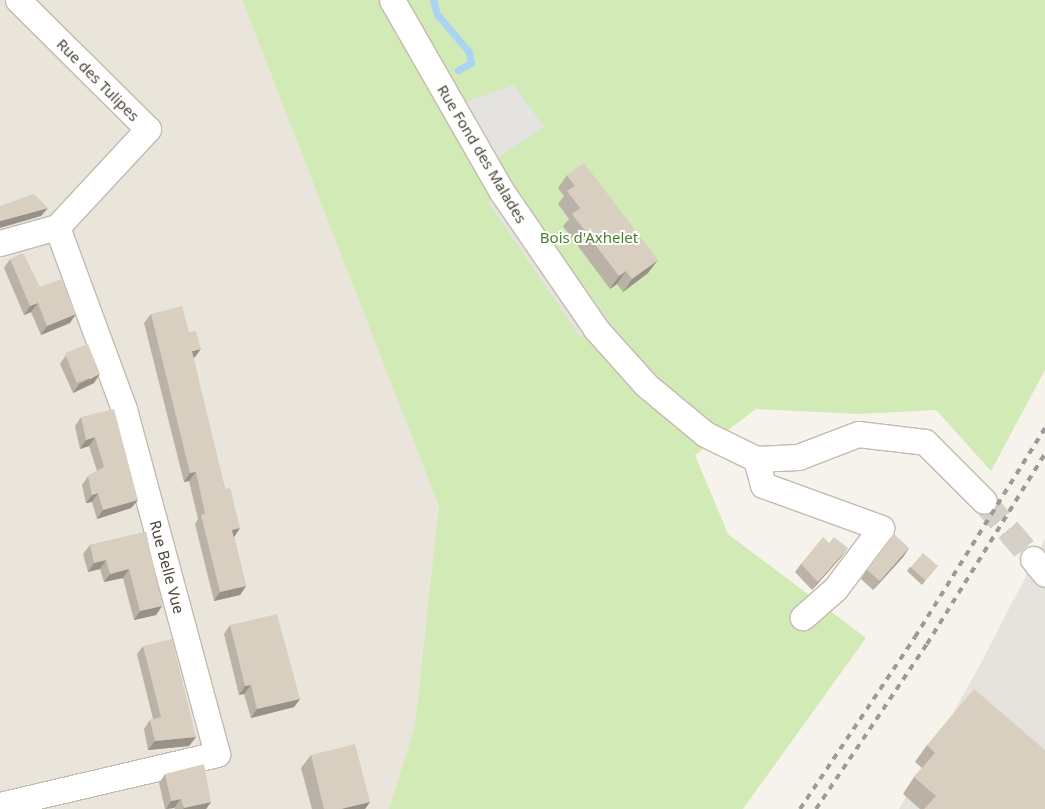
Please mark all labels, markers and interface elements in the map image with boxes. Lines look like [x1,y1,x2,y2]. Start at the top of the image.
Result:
street label: Rue des Tulipes [53,35,143,125]
street label: Rue Fond des Malades [434,82,530,226]
park label: Bois d'Axhelet [540,229,638,247]
street label: Rue Belle Vue [146,518,188,616]

